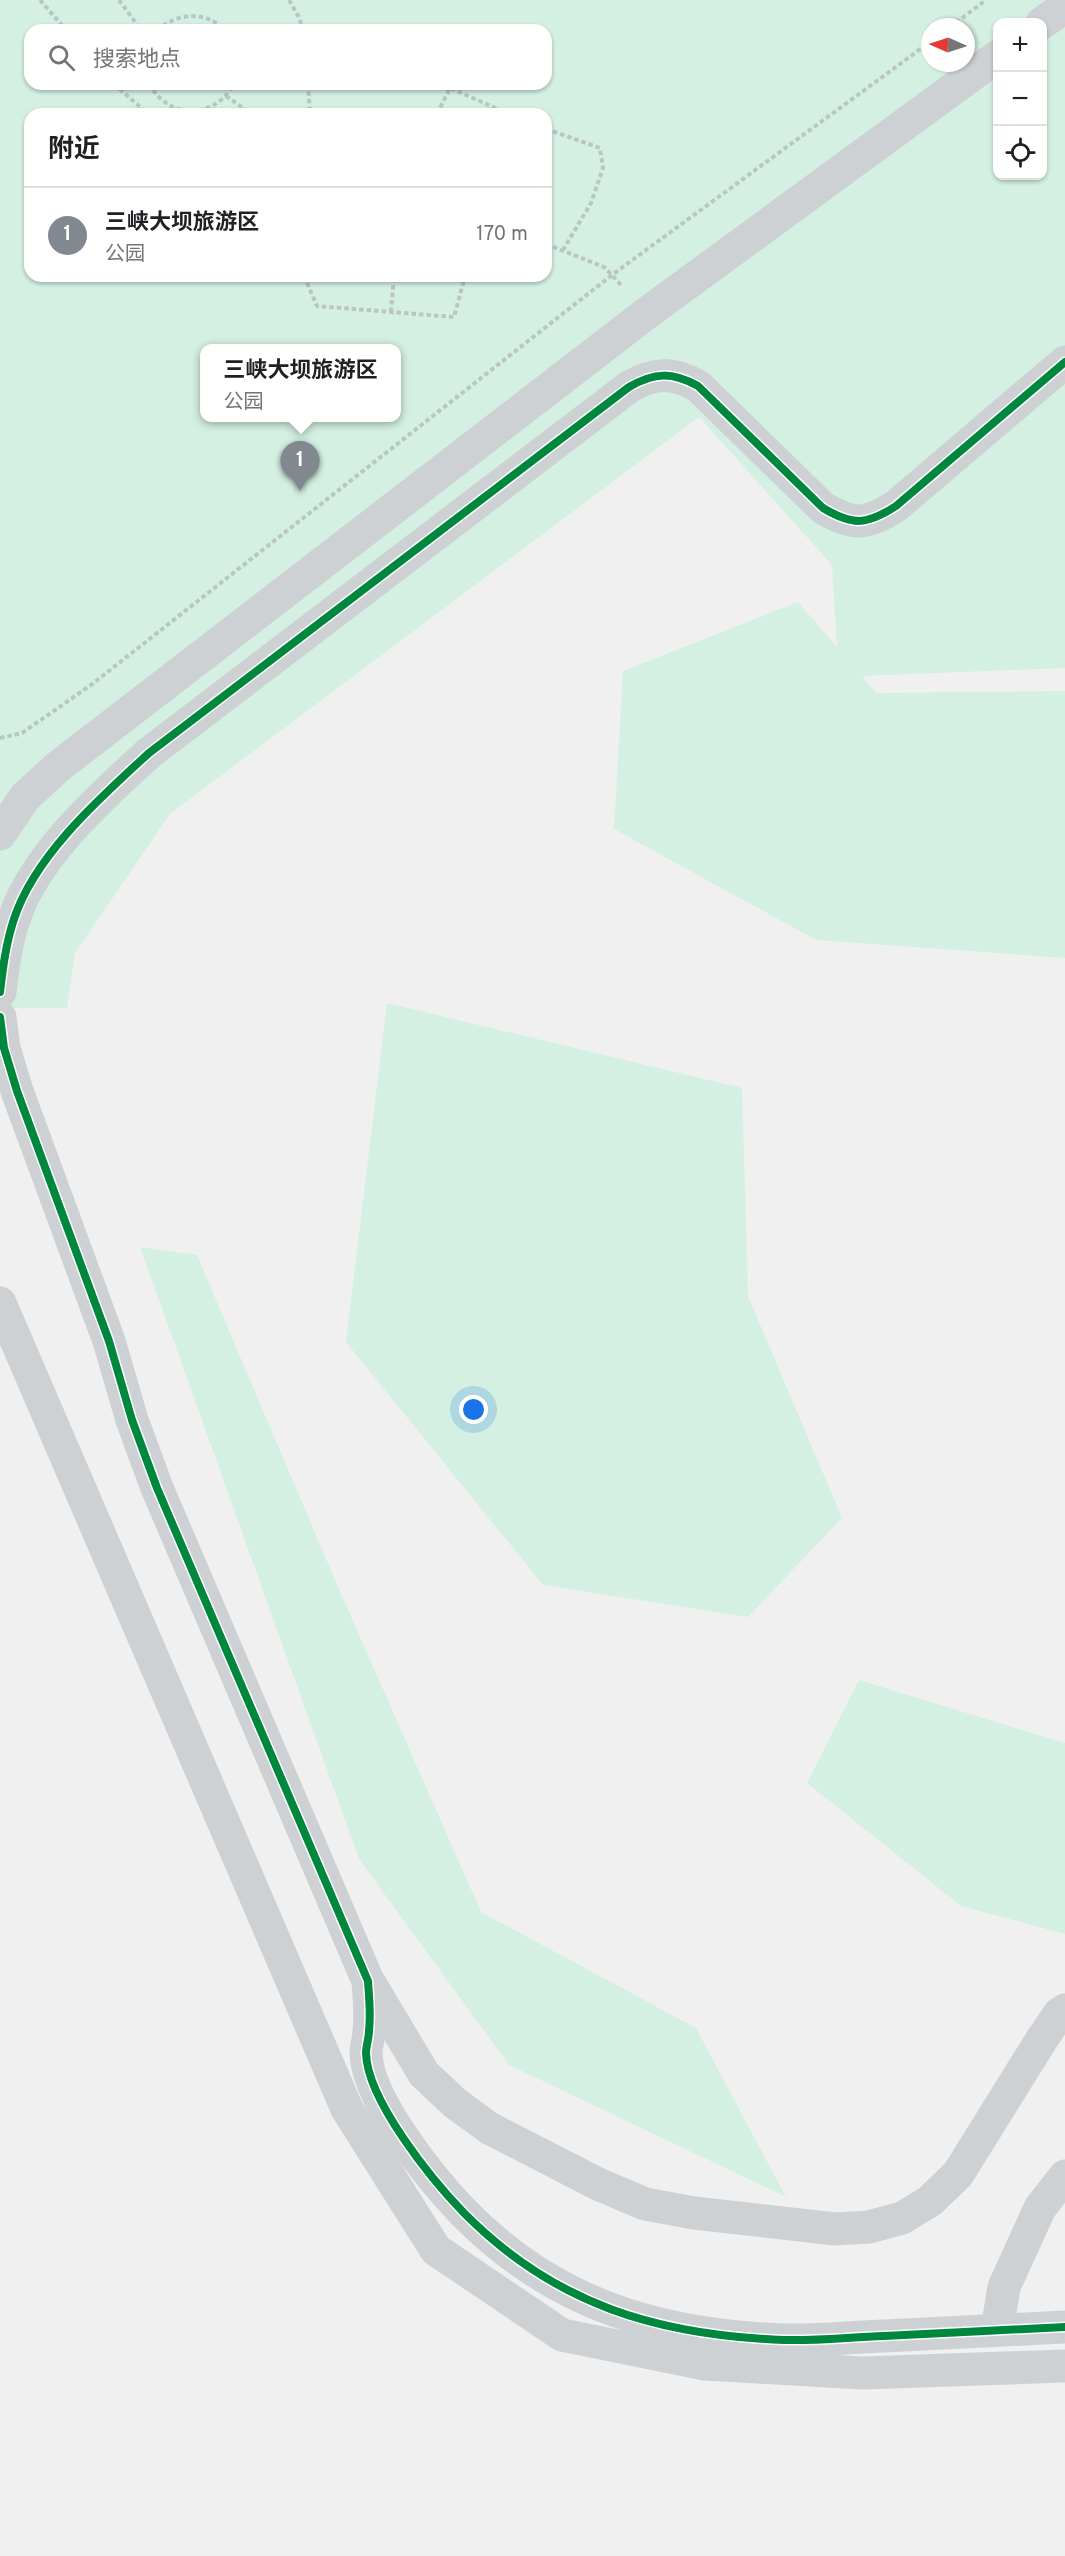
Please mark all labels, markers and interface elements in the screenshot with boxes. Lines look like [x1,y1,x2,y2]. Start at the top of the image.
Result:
north arrow [921,18,975,72]
map controls [993,18,1047,180]
button: + [993,18,1047,72]
search box [24,24,552,90]
icon: search [45,41,78,74]
text: 搜索地点 [93,47,181,74]
button: − [993,72,1047,126]
button: locate [993,126,1047,180]
text: 附近 [48,134,100,167]
text: 三峡大坝旅游区 [105,210,259,237]
text: 1 [64,222,72,248]
text: 170 m [476,222,528,248]
text: 公园 [105,242,145,268]
popup [200,344,401,422]
text: 三峡大坝旅游区 [223,358,378,385]
text: 公园 [223,390,263,416]
pin: 1 [280,442,320,491]
your location [459,1395,488,1424]

